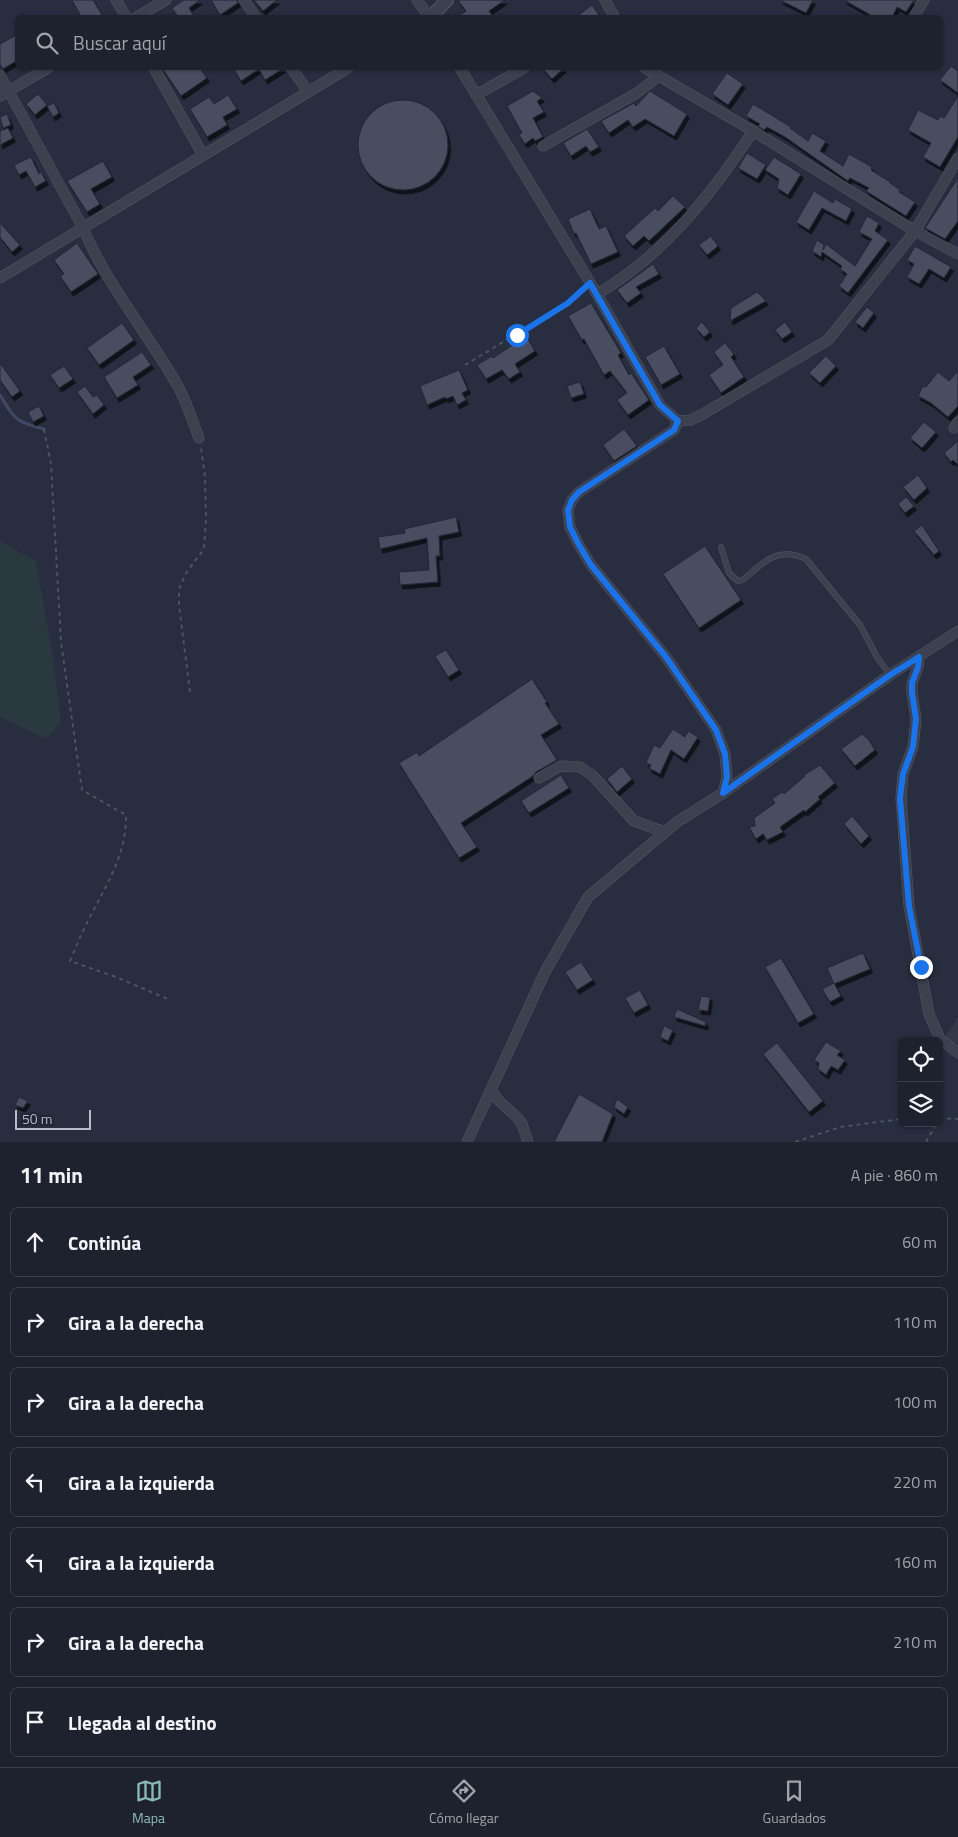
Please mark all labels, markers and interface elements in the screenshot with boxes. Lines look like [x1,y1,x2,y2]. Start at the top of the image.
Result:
search box [15,15,943,70]
text: Buscar aquí [73,28,166,57]
icon: search [33,29,61,57]
route start [506,324,529,347]
route end [910,956,933,979]
map controls [898,1037,943,1127]
button: locate [898,1037,943,1082]
button: layers [898,1082,943,1127]
scale bar [15,1107,91,1130]
text: 50 m [22,1108,52,1129]
text: 11 min [20,1159,83,1191]
text: A pie · 860 m [851,1163,938,1187]
icon: ahead [21,1228,49,1256]
text: Continúa [68,1228,141,1257]
text: 60 m [902,1230,937,1254]
icon: right [21,1308,49,1336]
text: Gira a la derecha [68,1308,204,1337]
text: 110 m [893,1310,937,1334]
icon: right [21,1388,49,1416]
text: Gira a la derecha [68,1388,204,1417]
text: 100 m [893,1390,937,1414]
icon: left [21,1468,49,1496]
text: Gira a la izquierda [68,1468,215,1497]
text: 220 m [893,1470,937,1494]
icon: left [21,1548,49,1576]
text: Gira a la izquierda [68,1548,215,1577]
text: 160 m [893,1550,937,1574]
icon: right [21,1628,49,1656]
text: Gira a la derecha [68,1628,204,1657]
text: 210 m [893,1630,937,1654]
icon: arrive [21,1708,49,1736]
text: Llegada al destino [68,1708,217,1737]
tab: Mapa [132,1777,165,1828]
tab: Cómo llegar [429,1777,499,1828]
tab: Guardados [763,1777,826,1828]

